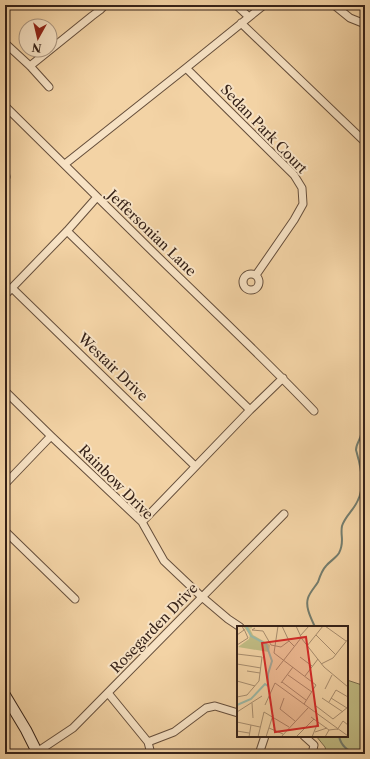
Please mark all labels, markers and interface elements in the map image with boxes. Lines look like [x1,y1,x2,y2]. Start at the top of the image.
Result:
north arrow [18,18,58,58]
text: N [30,40,42,55]
street label: Sedan Park Court [217,81,311,177]
street label: Jeffersonian Lane [102,185,200,280]
street label: Westair Drive [74,328,152,405]
street label: Rainbow Drive [75,441,157,523]
street label: Rosegarden Drive [106,579,202,677]
inset map [237,626,348,737]

